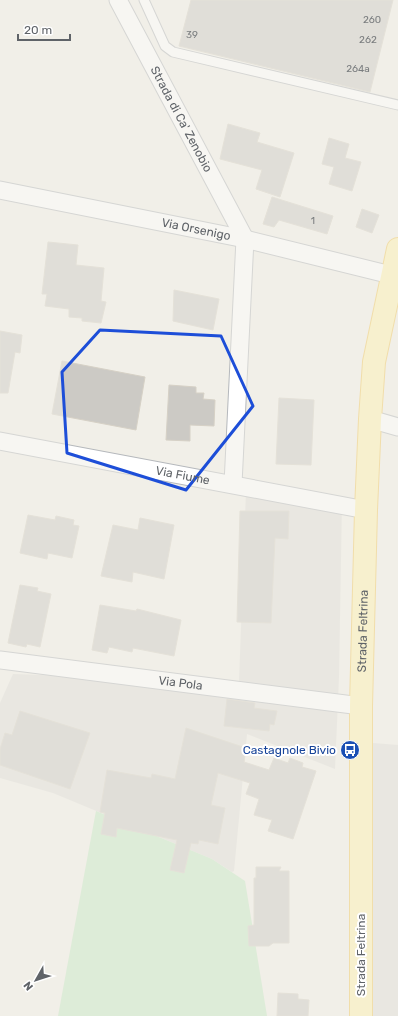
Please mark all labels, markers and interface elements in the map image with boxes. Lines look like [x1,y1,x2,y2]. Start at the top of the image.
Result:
house number: 260 [363,14,381,26]
scale bar [18,16,70,42]
text: 20 m [24,23,52,37]
house number: 39 [186,29,198,41]
house number: 262 [359,34,377,46]
house number: 264a [346,63,370,75]
street label: Strada di Ca' Zenobio [148,64,215,175]
street label: Via Orsenigo [160,215,232,243]
house number: 1 [311,215,315,227]
street label: Via Fiume [155,463,211,487]
street label: Strada Feltrina [355,590,371,672]
street label: Via Pola [158,673,203,693]
bus stop icon: Castagnole Bivio [339,739,361,761]
place label: Castagnole Bivio [243,743,336,757]
street label: Strada Feltrina [354,914,368,996]
north arrow [16,960,56,1000]
text: N [21,979,36,993]

